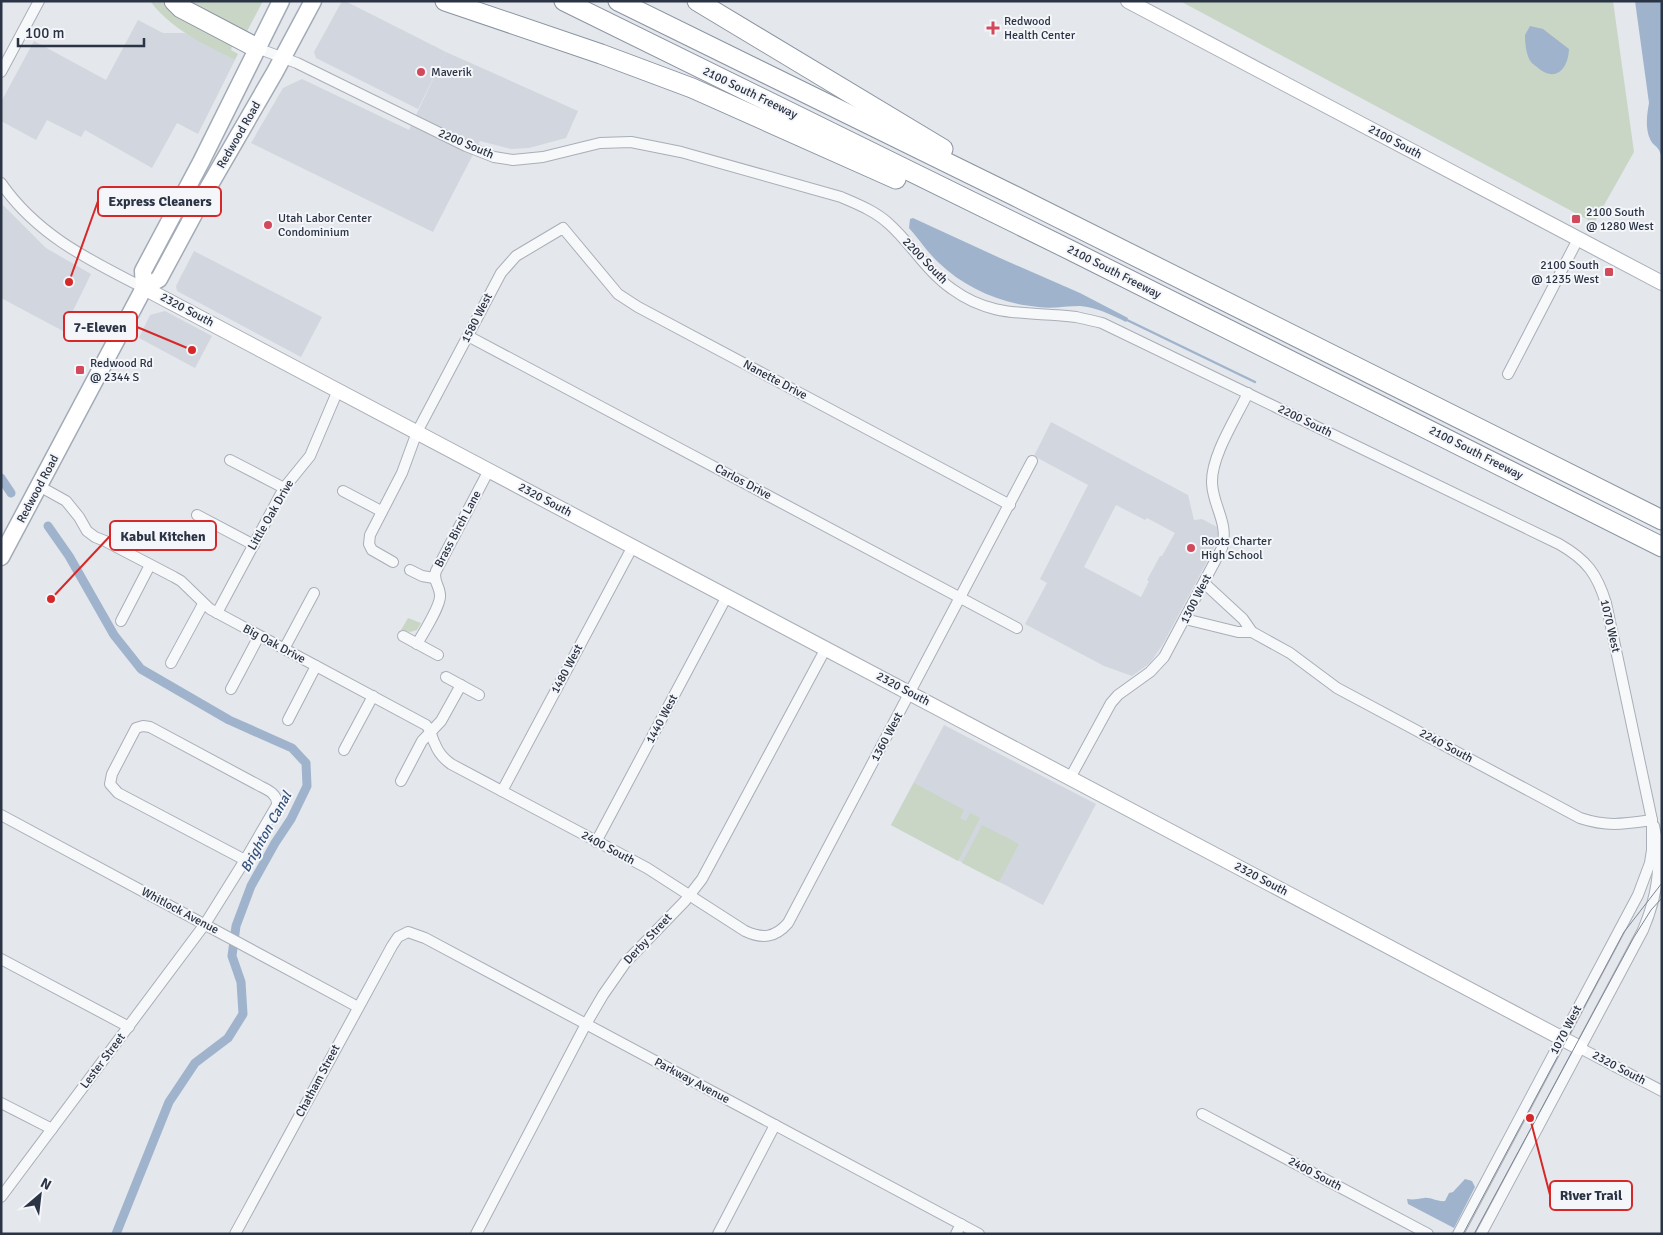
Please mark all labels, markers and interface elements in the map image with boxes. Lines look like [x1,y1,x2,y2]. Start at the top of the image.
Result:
place label: Redwood Health Center [1004,14,1076,43]
scale bar [18,15,144,47]
marker: Redwood Health Center [986,21,1000,35]
text: 100 m [25,24,65,42]
street label: 2100 South Freeway [700,64,800,123]
place label: Maverik [431,65,472,80]
marker: Maverik [415,66,427,78]
street label: Redwood Road [214,99,264,171]
street label: 2100 South [1366,122,1424,162]
street label: 2200 South [436,126,496,162]
callout: Express Cleaners [98,187,221,216]
text: Express Cleaners [108,193,212,210]
place label: 2100 South @ 1280 West [1586,205,1654,234]
place label: Utah Labor Center Condominium [278,211,372,240]
marker: 2100 South @ 1280 West [1570,213,1582,225]
marker: Utah Labor Center Condominium [262,219,274,231]
street label: 2200 South [899,235,951,287]
street label: 2100 South Freeway [1064,242,1164,302]
place label: 2100 South @ 1235 West [1531,258,1599,287]
marker: 2100 South @ 1235 West [1603,266,1615,278]
street label: 2320 South [158,290,216,330]
street label: 1580 West [458,291,496,345]
callout: 7-Eleven [64,312,137,341]
text: 7-Eleven [73,319,127,336]
place label: Redwood Rd @ 2344 S [90,356,153,385]
street label: Nanette Drive [740,357,810,403]
marker: Redwood Rd @ 2344 S [74,364,86,376]
street label: 2200 South [1275,401,1335,441]
street label: 2100 South Freeway [1426,423,1526,483]
street label: Redwood Road [14,452,62,526]
street label: Carlos Drive [712,461,774,503]
street label: Little Oak Drive [245,477,297,553]
street label: 2320 South [516,480,574,520]
street label: Brass Birch Lane [431,488,485,570]
callout: Kabul Kitchen [110,521,216,550]
text: Kabul Kitchen [120,528,206,545]
place label: Roots Charter High School [1201,534,1272,563]
marker: Roots Charter High School [1185,542,1197,554]
street label: 1300 West [1177,572,1215,626]
street label: 1070 West [1597,598,1623,654]
street label: Big Oak Drive [240,621,308,667]
street label: 1480 West [548,642,586,696]
street label: 2320 South [874,669,932,709]
street label: 1440 West [643,692,681,746]
street label: 1360 West [868,710,906,764]
street label: 2240 South [1417,726,1475,766]
water label: Brighton Canal [237,788,296,875]
street label: 2400 South [579,828,637,868]
street label: 2320 South [1232,859,1290,899]
street label: Whitlock Avenue [139,884,221,938]
street label: Derby Street [621,910,675,968]
street label: 1070 West [1547,1003,1585,1057]
street label: Lester Street [77,1030,129,1092]
street label: Chatham Street [293,1042,343,1120]
street label: 2320 South [1590,1048,1648,1088]
street label: Parkway Avenue [652,1055,732,1107]
street label: 2400 South [1286,1154,1344,1194]
north arrow [15,1170,65,1220]
text: N [38,1174,54,1194]
callout: River Trail [1550,1181,1632,1210]
text: River Trail [1560,1187,1623,1204]

